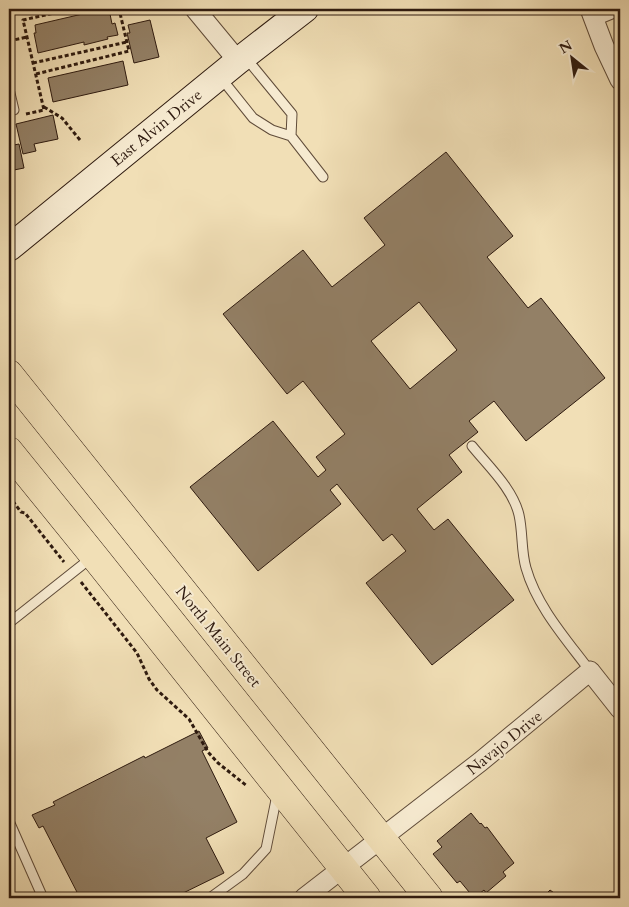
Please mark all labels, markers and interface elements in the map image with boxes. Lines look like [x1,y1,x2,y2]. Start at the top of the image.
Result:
north arrow [546,32,596,82]
text: N [556,36,576,58]
street label: East Alvin Drive [106,84,207,171]
street label: North Main Street [170,581,266,692]
street label: Navajo Drive [462,705,547,780]

